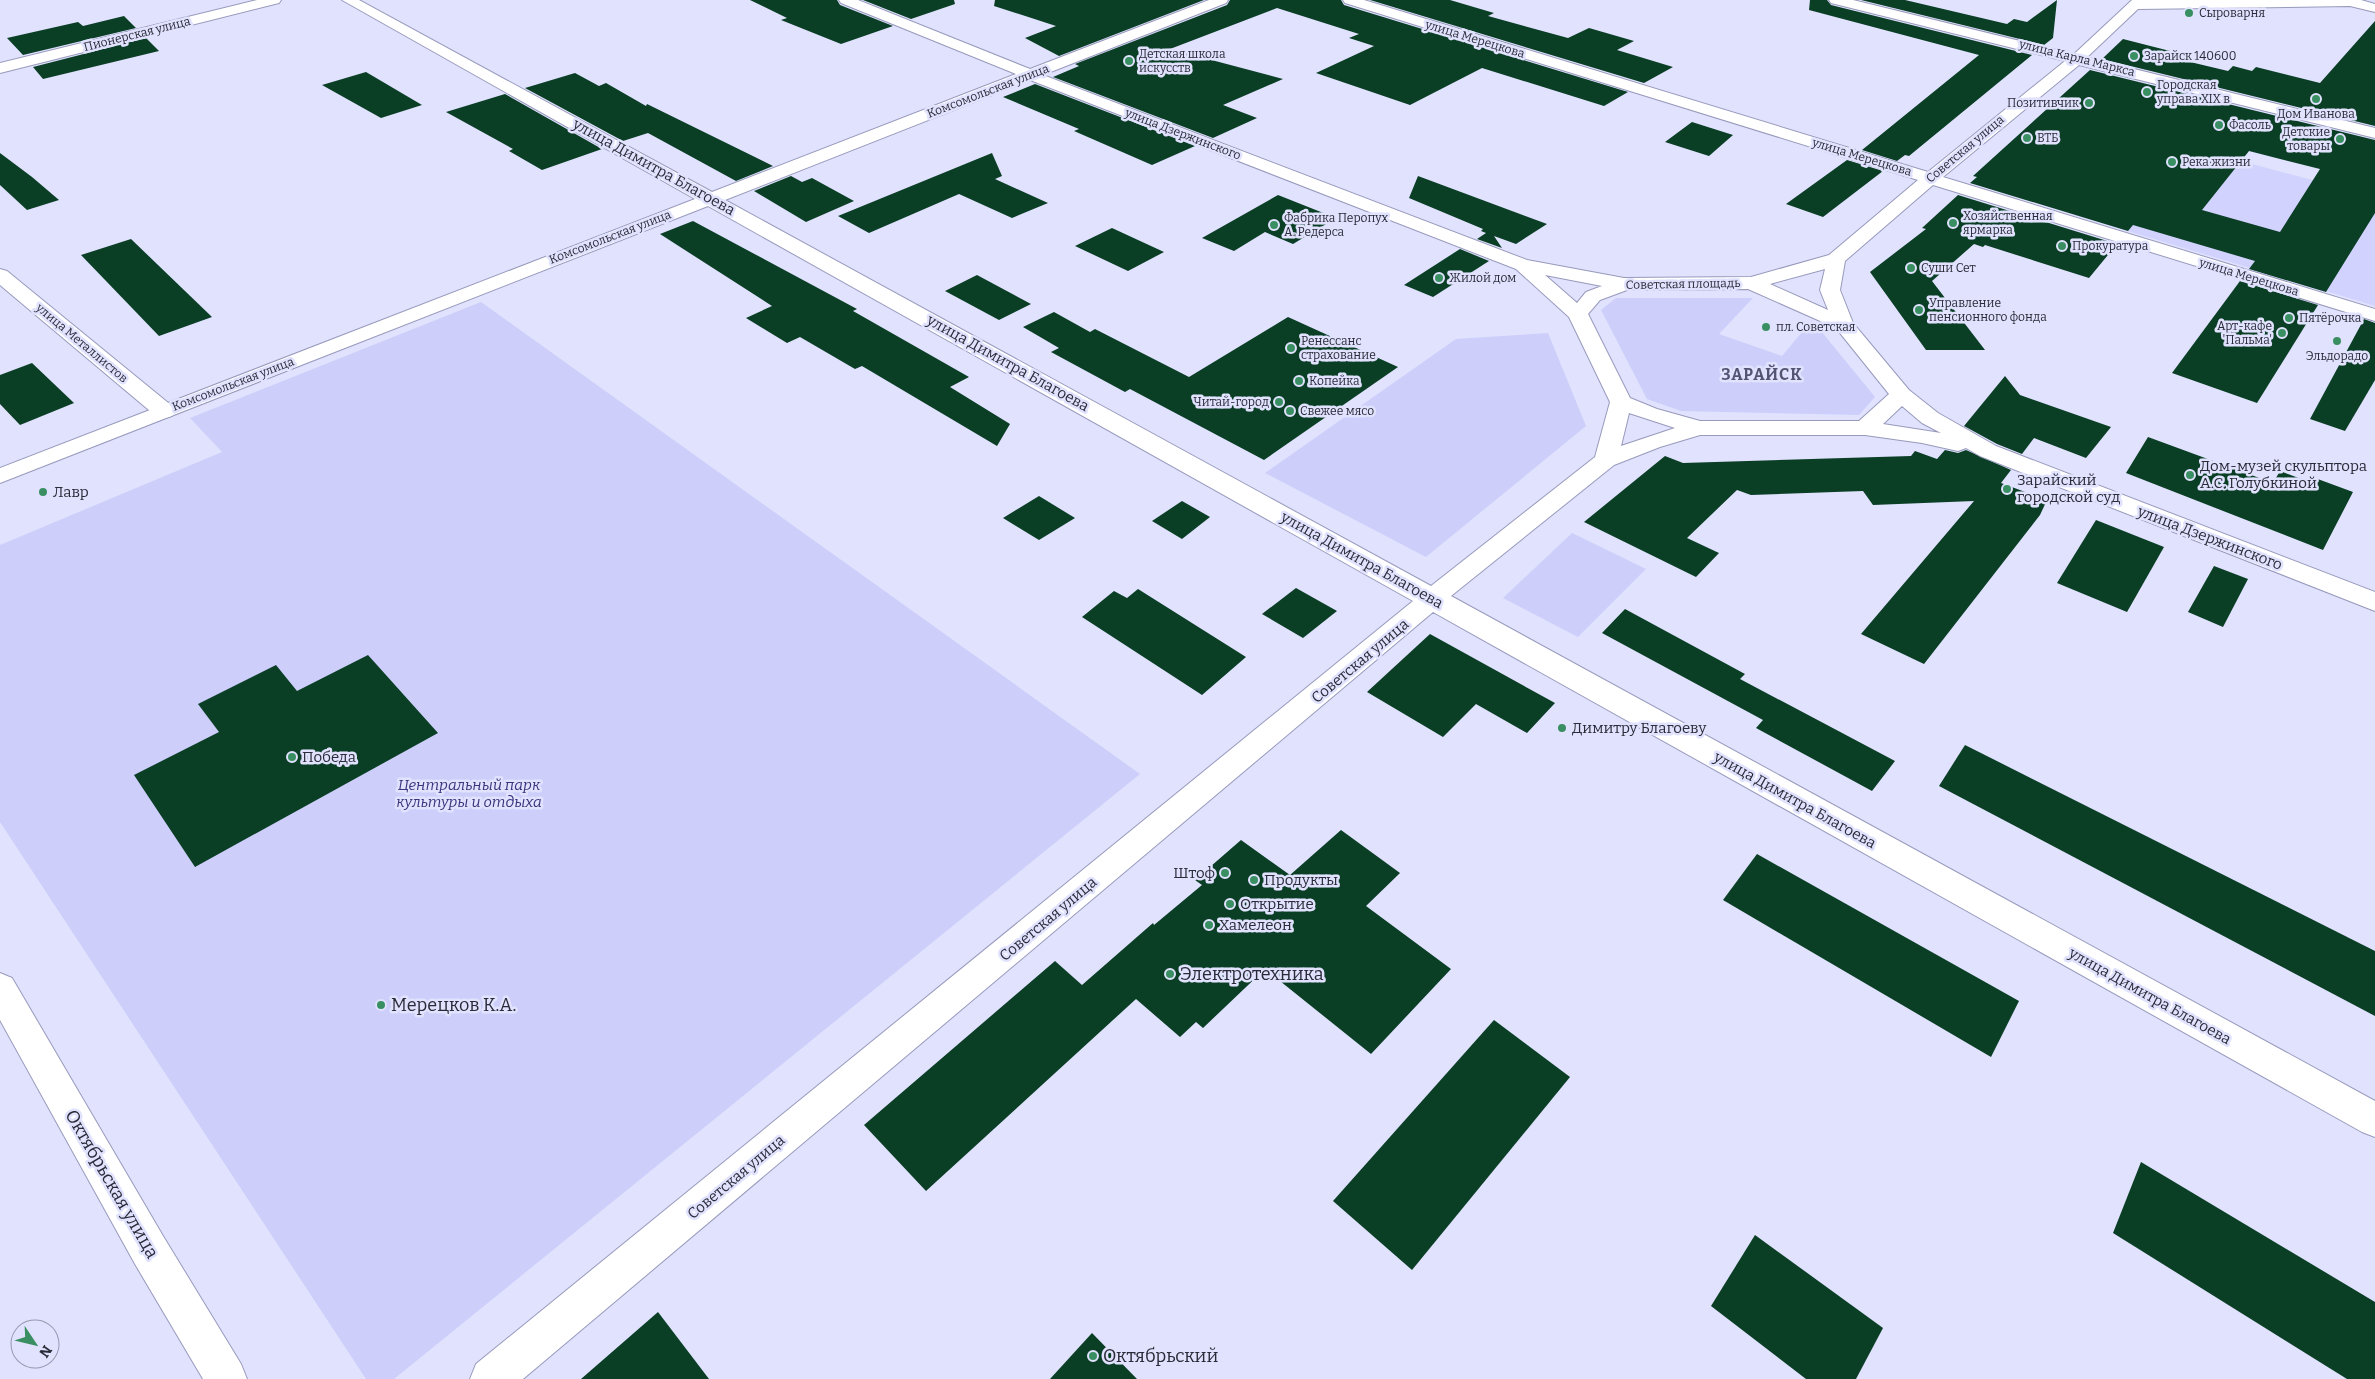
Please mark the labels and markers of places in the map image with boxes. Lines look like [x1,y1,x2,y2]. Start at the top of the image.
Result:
place label: Сыроварня [2199,6,2265,20]
marker: Сыроварня [2183,7,2195,19]
place label: Детская школа искусств [1139,47,1226,75]
place label: Зарайск 140600 [2144,49,2236,63]
marker: Зарайск 140600 [2128,50,2140,62]
marker: Детская школа искусств [1123,55,1135,67]
place label: Городская управа XIX в [2156,78,2230,106]
marker: Городская управа XIX в [2141,86,2153,98]
marker: Дом Иванова [2310,93,2322,105]
place label: Позитивчик [2007,96,2079,110]
marker: Позитивчик [2083,97,2095,109]
place label: Дом Иванова [2277,107,2355,121]
place label: Фасоль [2229,118,2271,132]
marker: Фасоль [2213,119,2225,131]
place label: Детские товары [2282,125,2330,153]
place label: ВТБ [2037,131,2059,145]
marker: ВТБ [2021,132,2033,144]
marker: Детские товары [2334,133,2346,145]
place label: Река жизни [2182,155,2251,169]
marker: Река жизни [2166,156,2178,168]
place label: Хозяйственная ярмарка [1963,209,2053,237]
place label: Фабрика Перопух А. Редерса [1284,211,1389,239]
marker: Хозяйственная ярмарка [1947,217,1959,229]
marker: Фабрика Перопух А. Редерса [1268,219,1280,231]
place label: Прокуратура [2072,239,2149,253]
marker: Прокуратура [2056,240,2068,252]
place label: Суши Сет [1921,261,1976,275]
marker: Суши Сет [1905,262,1917,274]
place label: Жилой дом [1449,271,1516,285]
marker: Жилой дом [1433,272,1445,284]
place label: Управление пенсионного фонда [1929,296,2047,324]
marker: Управление пенсионного фонда [1913,304,1925,316]
place label: Пятёрочка [2299,311,2362,325]
marker: Пятёрочка [2283,312,2295,324]
place label: Арт-кафе 'Пальма' [2217,319,2272,347]
place label: пл. Советская [1776,320,1856,334]
marker: пл. Советская [1760,321,1772,333]
marker: Арт-кафе 'Пальма' [2276,327,2288,339]
place label: Ренессанс страхование [1301,334,1376,362]
marker: Эльдорадо [2331,335,2343,347]
marker: Ренессанс страхование [1285,342,1297,354]
place label: Эльдорадо [2306,349,2368,363]
place label: Копейка [1309,374,1360,388]
marker: Копейка [1293,375,1305,387]
place label: Читай-город [1194,395,1269,409]
marker: Читай-город [1273,396,1285,408]
place label: Свежее мясо [1300,404,1374,418]
marker: Свежее мясо [1284,405,1296,417]
place label: Дом-музей скульптора А.С. Голубкиной [2200,457,2367,492]
marker: Дом-музей скульптора А.С. Голубкиной [2184,469,2196,481]
place label: Зарайский городской суд [2017,471,2120,506]
place label: Лавр [53,483,89,501]
marker: Зарайский городской суд [2001,483,2013,495]
marker: Лавр [37,486,49,498]
place label: Димитру Благоеву [1572,719,1706,737]
marker: Димитру Благоеву [1556,722,1568,734]
place label: Победа [302,748,356,766]
marker: Победа [286,751,298,763]
place label: Штоф [1173,864,1215,882]
marker: Штоф [1219,867,1231,879]
place label: Продукты [1264,871,1338,889]
marker: Продукты [1248,874,1260,886]
place label: Открытие [1240,895,1314,913]
marker: Открытие [1224,898,1236,910]
place label: Хамелеон [1219,916,1292,934]
marker: Хамелеон [1203,919,1215,931]
place label: Электротехника [1180,963,1324,985]
marker: Электротехника [1164,968,1176,980]
place label: Мерецков К.А. [391,994,516,1016]
marker: Мерецков К.А. [375,999,387,1011]
place label: Октябрьский [1103,1345,1219,1367]
marker: Октябрьский [1087,1350,1099,1362]

